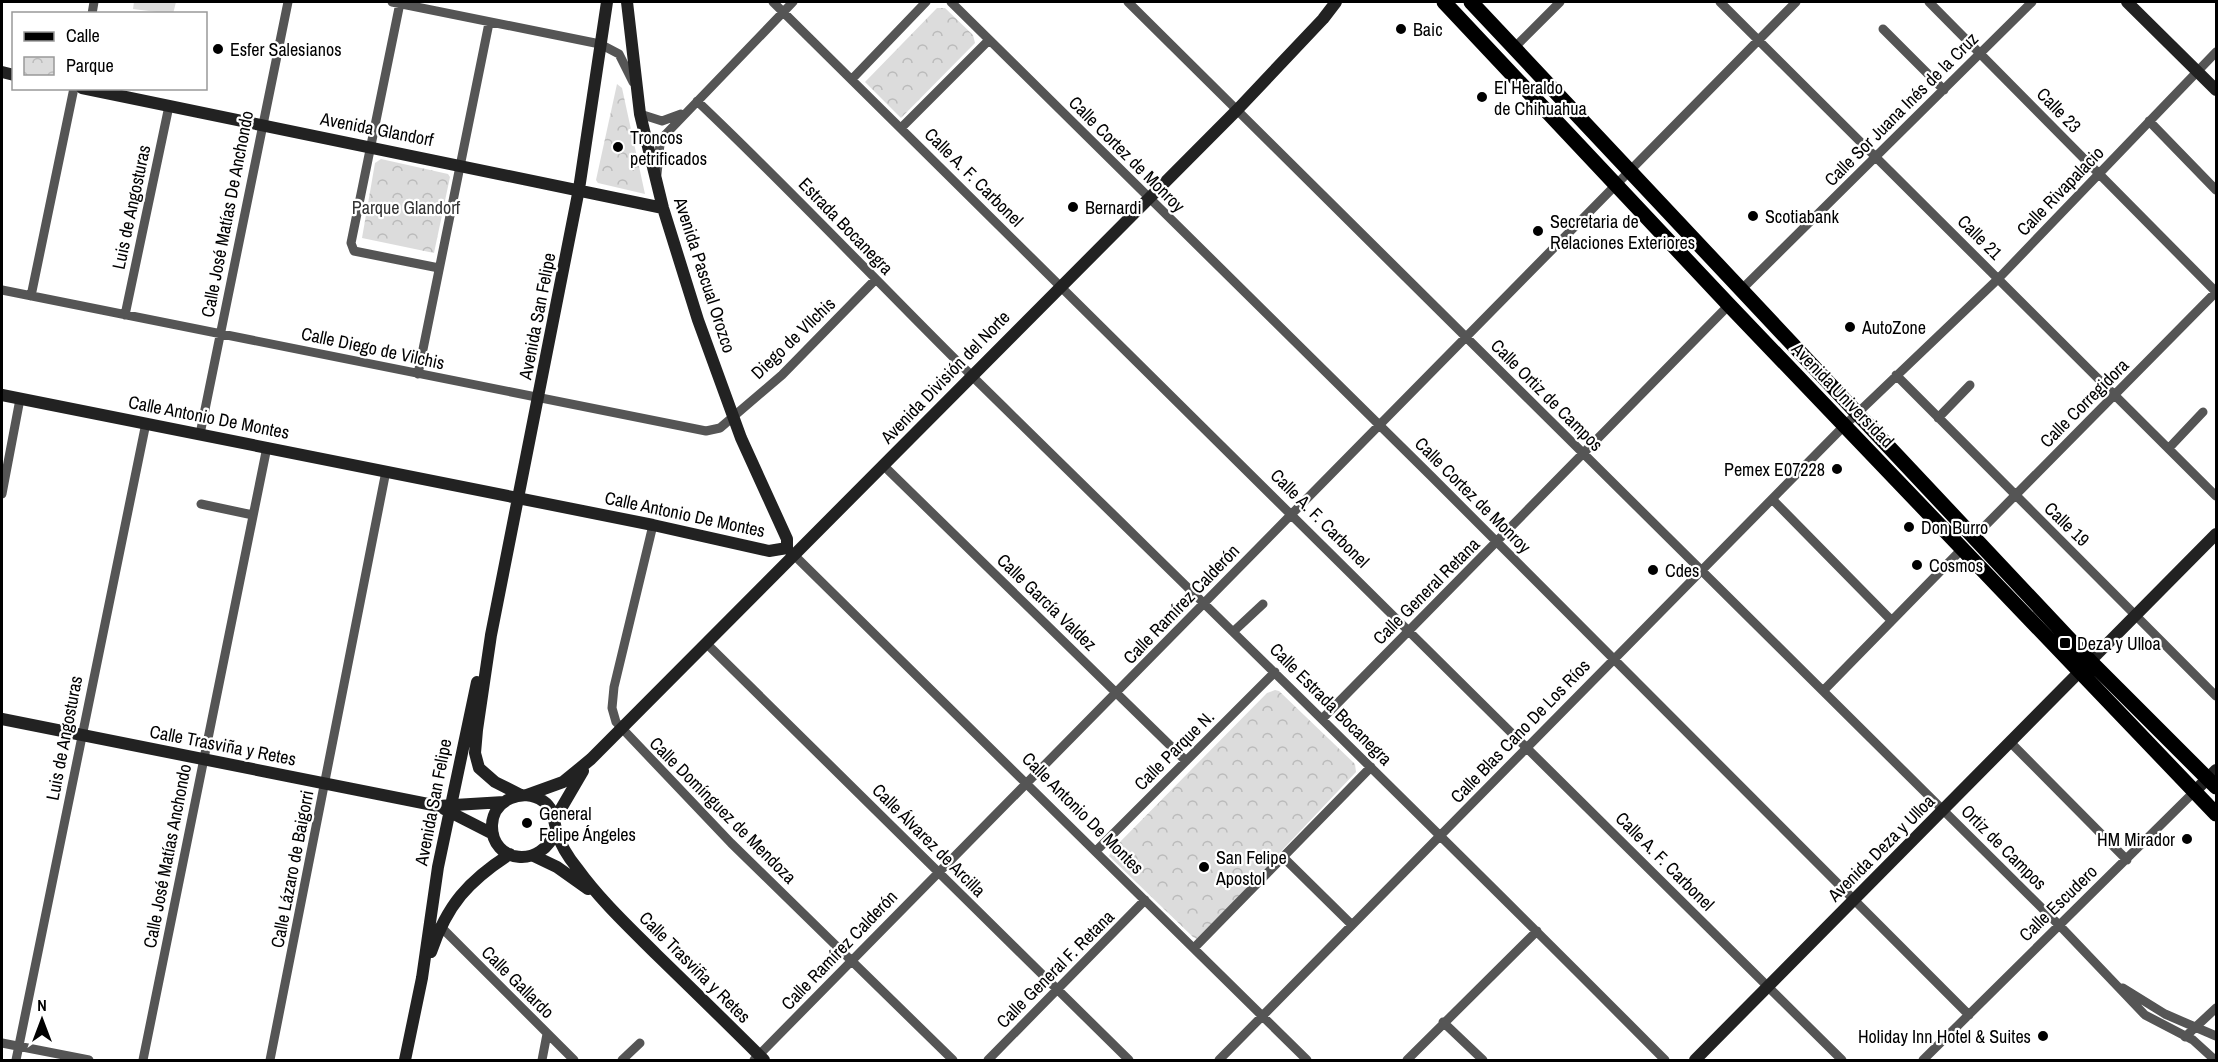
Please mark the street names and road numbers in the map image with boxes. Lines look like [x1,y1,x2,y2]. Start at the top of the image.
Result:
street label: Calle Sor Juana Inés de la Cruz [1818,26,1984,192]
street label: Calle 23 [2031,82,2087,138]
street label: Calle Cortez de Monroy [1063,90,1191,218]
street label: Avenida Glandorf [317,106,437,152]
street label: Calle José Matías De Anchondo [195,109,259,319]
street label: Calle A. F. Carbonel [919,122,1029,232]
street label: Calle Rivapalacio [2011,141,2109,241]
street label: Luis de Angosturas [106,143,156,271]
street label: Estrada Bocanegra [793,172,899,280]
street label: Avenida Pascual Orozco [668,193,742,356]
street label: Calle 21 [1952,209,2009,266]
street label: Avenida San Felipe [512,250,562,383]
street label: Diego de VIlchis [745,291,841,385]
street label: Avenida División del Norte [874,305,1015,450]
street label: Calle Diego de Vilchis [299,321,447,375]
street label: Calle Ortiz de Campos [1485,333,1609,457]
street label: Avenida Universidad [1786,336,1900,453]
street label: Calle Corregidora [2034,353,2134,453]
street label: Calle Antonio De Montes [126,389,292,445]
street label: Calle Cortez de Monroy [1409,431,1537,559]
street label: Calle A. F. Carbonel [1265,463,1375,573]
street label: Calle Antonio De Montes [603,485,767,543]
street label: Calle 19 [2039,496,2095,552]
street label: Calle General Retana [1367,532,1485,650]
street label: Calle Ramírez Calderón [1117,539,1245,669]
street label: Calle García Valdez [991,548,1103,656]
street label: Calle Estrada Bocanegra [1264,637,1398,771]
street label: Calle Blas Cano De Los Ríos [1445,654,1595,808]
street label: Luis de Angosturas [40,674,88,802]
street label: Calle Parque N. [1128,704,1220,796]
street label: Calle Trasviña y Retes [148,719,298,771]
street label: Calle Domínguez de Mendoza [644,731,802,889]
street label: Avenida San Felipe [408,736,458,869]
street label: Calle Antonio De Montes [1016,746,1150,880]
street label: Calle José Matías Anchondo [137,762,197,950]
street label: Calle Álvarez de Arcilla [867,778,991,902]
street label: Calle Lázaro de Baigorri [264,788,320,950]
street label: Avenida Deza y Ulloa [1821,789,1940,908]
street label: Ortiz de Campos [1956,799,2052,895]
street label: Calle A. F. Carbonel [1610,806,1720,916]
street label: Calle Escudero [2013,859,2103,947]
street label: Calle Ramírez Calderón [775,885,903,1015]
street label: Calle General F. Retana [990,904,1120,1034]
street label: Calle Trasviña y Retes [634,906,756,1028]
street label: Calle Gallardo [476,940,560,1024]

